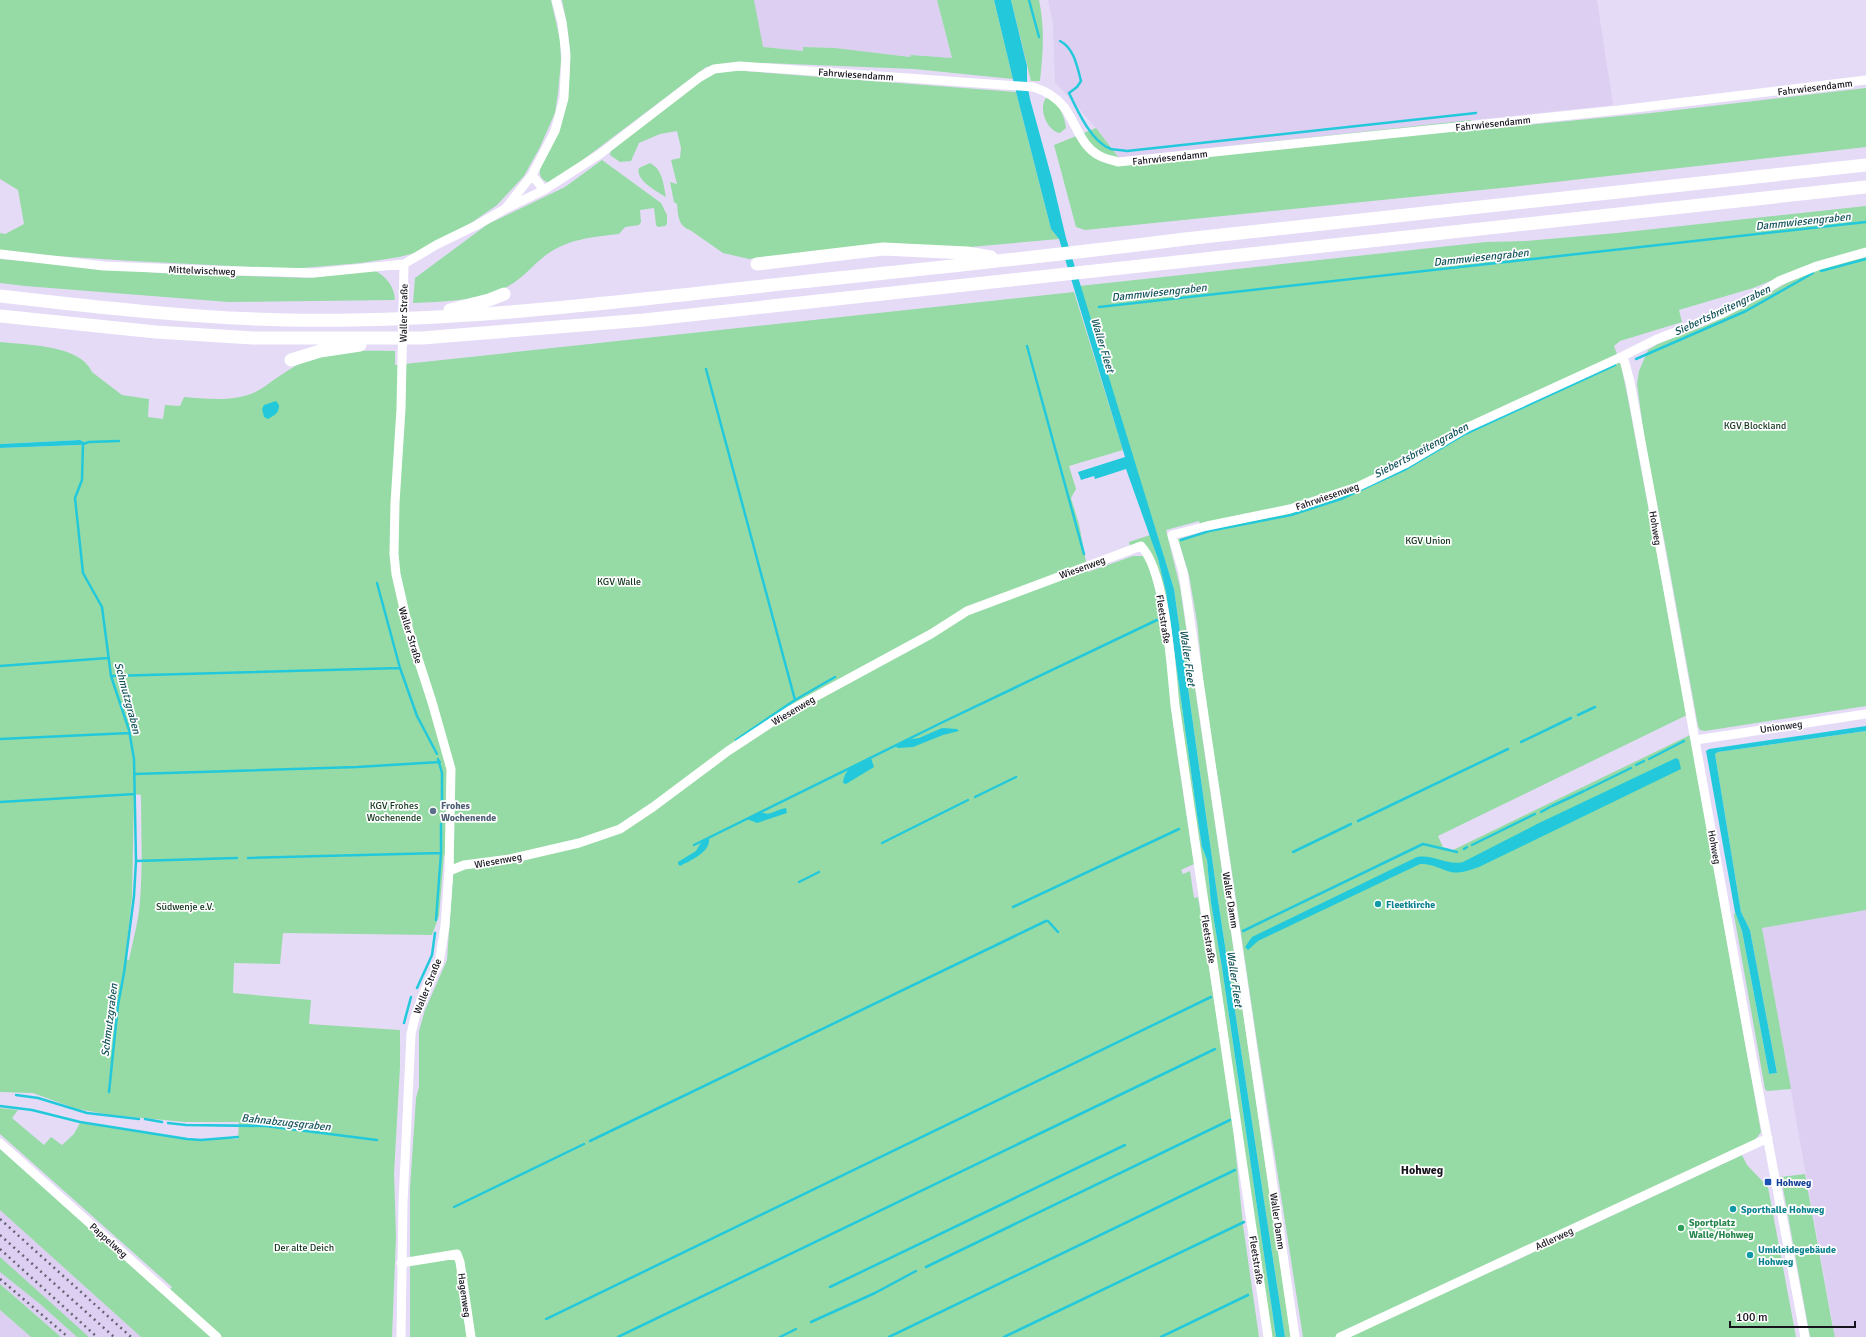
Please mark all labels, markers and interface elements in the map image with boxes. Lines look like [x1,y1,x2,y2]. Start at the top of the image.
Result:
street label: Fahrwiesendamm [818,66,894,84]
street label: Fahrwiesendamm [1777,77,1853,99]
street label: Fahrwiesendamm [1455,114,1531,134]
street label: Fahrwiesendamm [1132,148,1208,168]
water label: Dammwiesengraben [1755,210,1852,233]
water label: Dammwiesengraben [1433,246,1530,269]
street label: Mittelwischweg [168,264,236,278]
water label: Dammwiesengraben [1111,281,1208,304]
water label: Siebertsbreitengraben [1672,282,1773,338]
street label: Waller Straße [397,284,411,343]
water label: Waller Fleet [1088,316,1117,375]
water label: Siebertsbreitengraben [1372,420,1471,481]
park label: KGV Blockland [1724,420,1786,432]
street label: Fahrwiesenweg [1294,480,1361,513]
street label: Hohweg [1646,510,1664,546]
park label: KGV Union [1405,535,1451,547]
street label: Wiesenweg [1058,554,1107,582]
park label: KGV Walle [597,576,641,588]
street label: Fleetstraße [1153,594,1173,644]
street label: Waller Straße [396,605,424,665]
water label: Waller Fleet [1177,629,1198,688]
water label: Schmutzgraben [112,661,144,736]
street label: Wiesenweg [770,693,817,728]
street label: Unionweg [1759,718,1803,736]
park label: KGV Frohes Wochenende [367,800,421,824]
place label: Frohes Wochenende [441,800,496,824]
marker: Frohes Wochenende [428,806,438,816]
street label: Hohweg [1705,829,1723,865]
street label: Wiesenweg [473,851,523,871]
street label: Waller Damm [1220,871,1240,929]
marker: Fleetkirche [1373,899,1383,909]
place label: Fleetkirche [1386,899,1435,911]
park label: Südwenje e.V. [156,901,214,913]
street label: Fleetstraße [1198,914,1218,964]
water label: Waller Fleet [1224,950,1245,1009]
street label: Waller Straße [411,957,444,1016]
water label: Schmutzgraben [99,982,121,1057]
water label: Bahnabzugsgraben [241,1111,332,1134]
district label: Hohweg [1401,1163,1444,1178]
marker: Hohweg [1763,1177,1773,1187]
place label: Hohweg [1776,1177,1812,1189]
street label: Waller Damm [1267,1192,1287,1250]
marker: Sporthalle Hohweg [1728,1204,1738,1214]
place label: Sporthalle Hohweg [1741,1204,1825,1216]
place label: Sportplatz Walle/Hohweg [1689,1217,1754,1241]
street label: Pappelweg [87,1221,130,1261]
marker: Sportplatz Walle/Hohweg [1676,1223,1686,1233]
street label: Adlerweg [1534,1225,1575,1253]
street label: Fleetstraße [1246,1235,1266,1285]
park label: Der alte Deich [274,1242,334,1254]
place label: Umkleidegebäude Hohweg [1758,1244,1836,1268]
marker: Umkleidegebäude Hohweg [1745,1250,1755,1260]
street label: Hagenweg [455,1272,473,1318]
scale bar [1730,1303,1855,1329]
text: 100 m [1736,1310,1768,1325]

